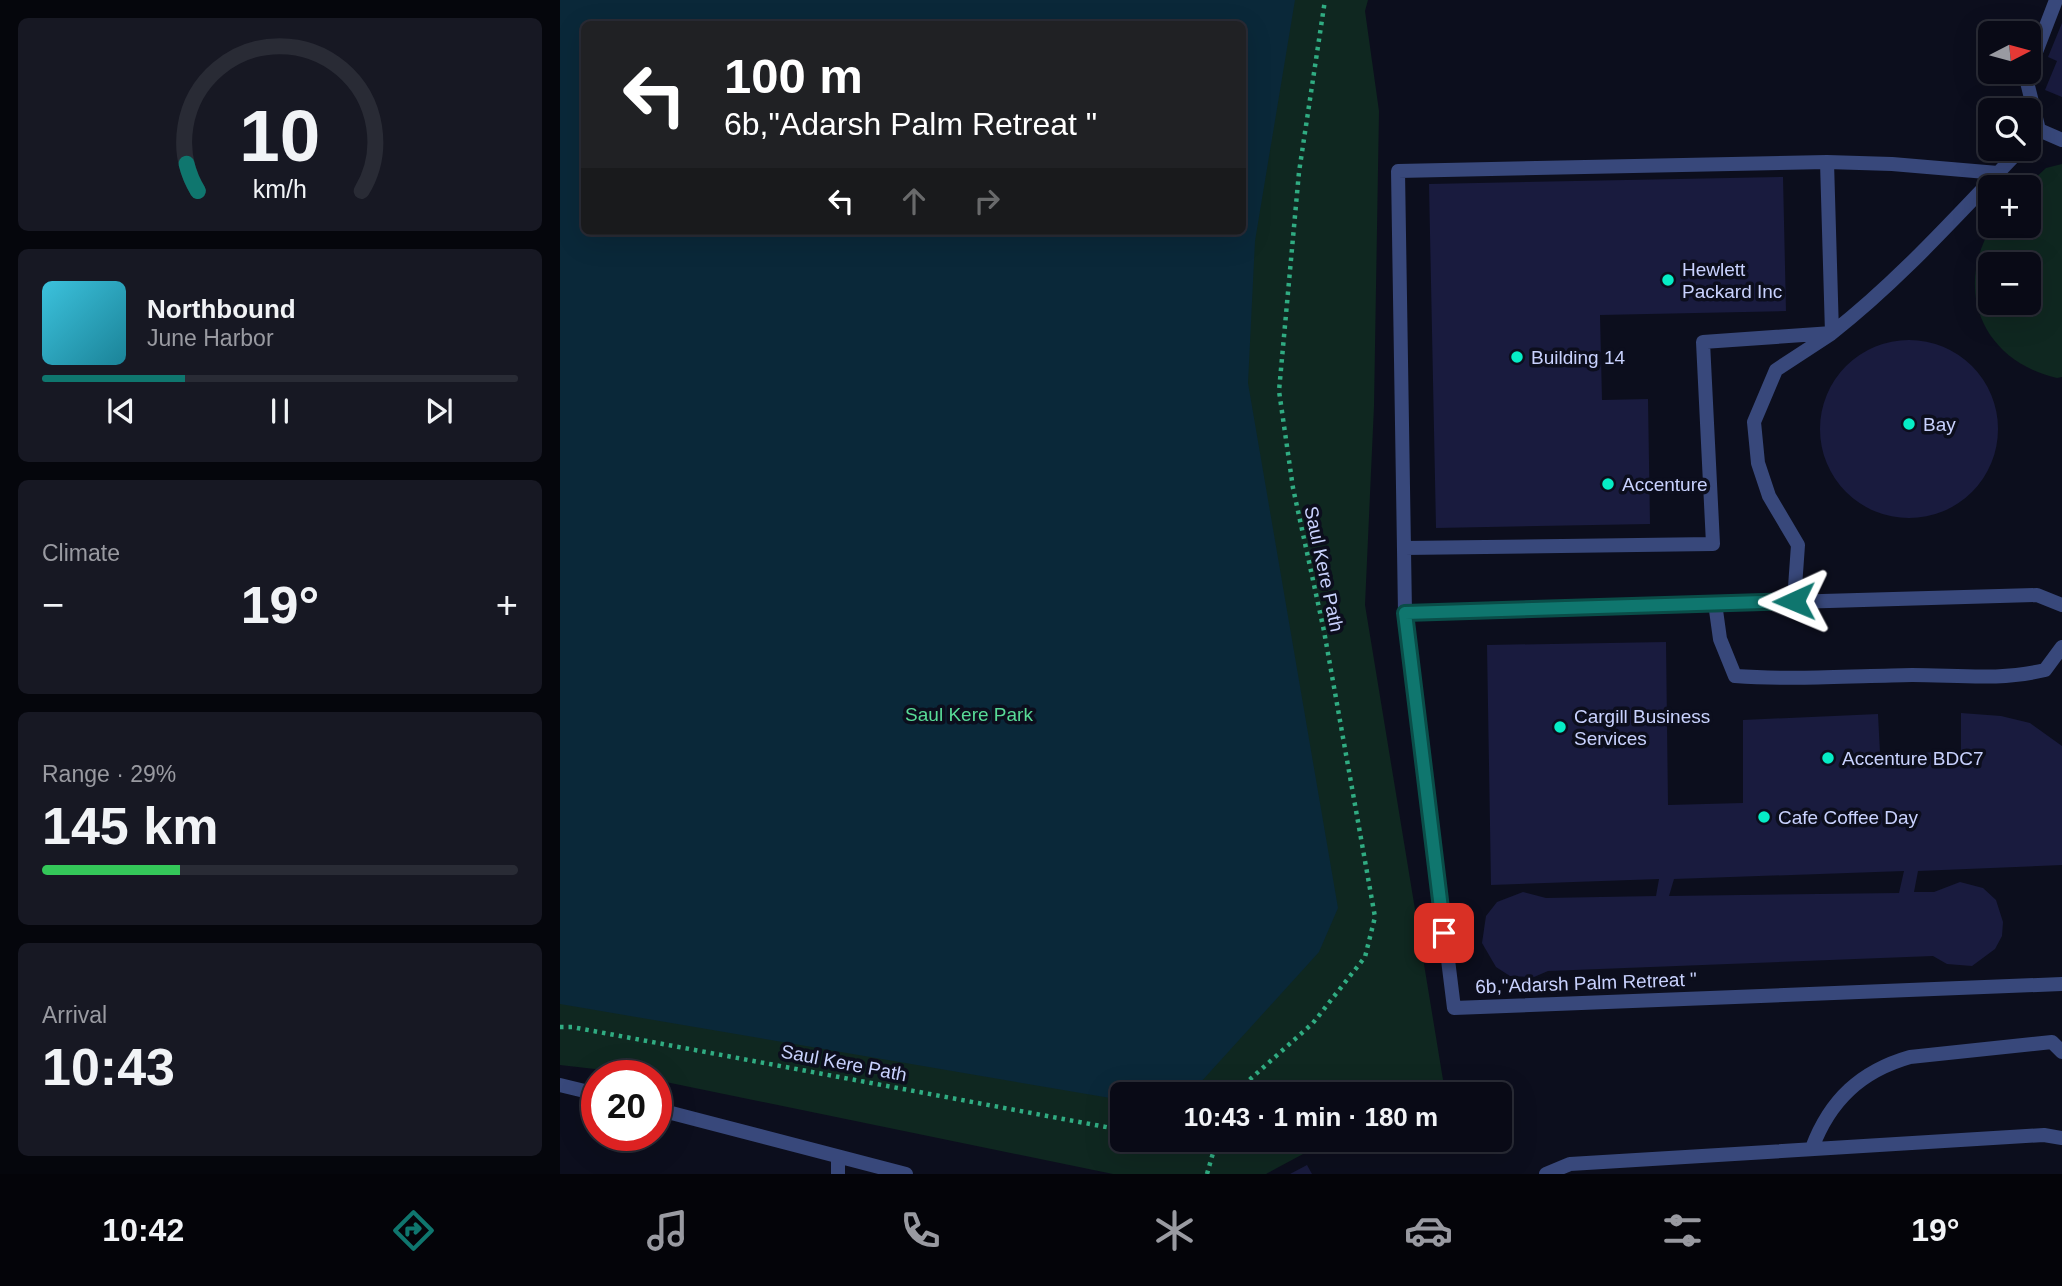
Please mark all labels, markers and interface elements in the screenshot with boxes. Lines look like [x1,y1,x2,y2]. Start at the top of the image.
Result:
north arrow [1978,21,2040,84]
map controls [1978,21,2041,315]
icon: left [609,49,700,140]
text: 100 m [724,49,863,103]
text: 10 [240,95,320,176]
button: search [1978,98,2041,161]
text: 6b,"Adarsh Palm Retreat " [724,106,1097,142]
text: km/h [253,174,307,202]
button: + [1978,175,2041,238]
icon: left [822,182,860,220]
icon: ahead [895,182,933,220]
icon: right [968,182,1006,220]
button: − [1978,252,2041,315]
place label: Hewlett Packard Inc [1682,259,1782,302]
marker: Hewlett Packard Inc [1660,272,1676,288]
text: Northbound [147,294,296,324]
text: June Harbor [147,325,274,351]
place label: Building 14 [1531,347,1625,368]
marker: Building 14 [1509,349,1525,365]
icon: previous [102,392,140,430]
icon: pause [261,392,299,430]
icon: next [420,392,458,430]
place label: Bay [1923,414,1956,435]
marker: Bay [1901,416,1917,432]
place label: Accenture [1622,474,1708,495]
marker: Accenture [1600,476,1616,492]
street label: Saul Kere Path [1300,504,1348,634]
text: Climate [42,540,120,566]
position arrow [1757,564,1831,638]
text: 19° [241,576,319,634]
text: − [42,584,64,626]
text: + [496,584,518,626]
park label: Saul Kere Park [905,704,1033,725]
place label: Cargill Business Services [1574,706,1710,749]
marker: Cargill Business Services [1552,719,1568,735]
place label: Accenture BDC7 [1842,748,1984,769]
marker: Accenture BDC7 [1820,750,1836,766]
text: Range · 29% [42,761,176,787]
text: 145 km [42,797,218,855]
place label: Cafe Coffee Day [1778,807,1919,828]
marker: Cafe Coffee Day [1756,809,1772,825]
pin [1414,903,1474,963]
icon: arrive [1425,914,1463,952]
street label: 6b,"Adarsh Palm Retreat " [1475,969,1697,997]
text: Arrival [42,1002,107,1028]
text: 10:43 [42,1038,175,1096]
street label: Saul Kere Path [779,1040,909,1086]
speed limit sign: 20 [581,1060,672,1151]
text: 10:43 · 1 min · 180 m [1184,1102,1438,1132]
icon: directions [389,1206,438,1255]
icon: music [643,1206,692,1255]
icon: phone [896,1206,945,1255]
icon: climate [1150,1206,1199,1255]
icon: car [1404,1206,1453,1255]
icon: filters [1658,1206,1707,1255]
text: 10:42 [102,1212,184,1248]
text: 19° [1911,1212,1960,1248]

